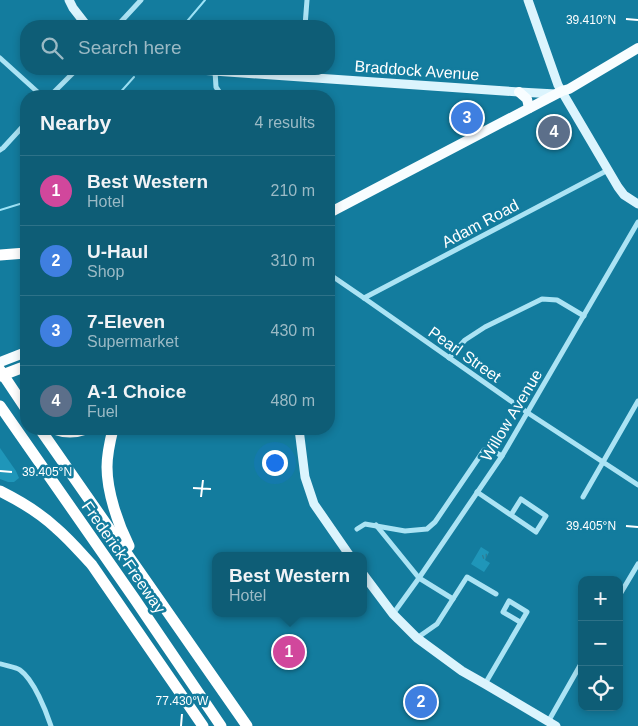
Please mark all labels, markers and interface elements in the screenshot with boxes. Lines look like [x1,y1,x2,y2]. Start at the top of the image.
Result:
text: 39.410°N [566,13,616,27]
search box [20,20,335,75]
icon: search [38,34,66,62]
text: Search here [78,37,182,58]
street label: Braddock Avenue [354,58,480,83]
pin: 3 [451,99,483,137]
text: Nearby [40,111,111,134]
pin: 4 [538,113,570,151]
text: 4 results [255,114,315,131]
text: Best Western [87,171,208,192]
text: 1 [52,182,60,199]
text: 210 m [271,182,315,199]
text: Hotel [87,193,124,210]
street label: Adam Road [439,196,522,251]
text: U-Haul [87,241,148,262]
text: 2 [52,252,60,269]
text: 310 m [271,252,315,269]
text: Shop [87,263,124,280]
text: 7-Eleven [87,311,165,332]
text: 3 [52,322,60,339]
text: 430 m [271,322,315,339]
street label: Pearl Street [425,323,505,386]
text: Supermarket [87,333,179,350]
street label: Willow Avenue [477,366,545,464]
text: A-1 Choice [87,381,186,402]
text: 4 [52,392,60,409]
text: 480 m [271,392,315,409]
text: Fuel [87,403,118,420]
your location [262,450,288,476]
text: 39.405°N [22,465,72,479]
street label: Frederick Freeway [79,498,169,616]
text: 39.405°N [566,519,616,533]
popup [212,552,367,617]
text: Best Western [229,565,350,586]
map controls [578,576,623,711]
button: + [578,576,623,621]
text: Hotel [229,587,266,604]
button: − [578,621,623,666]
pin: 1 [273,633,305,671]
button: locate [578,666,623,711]
pin: 2 [405,683,437,721]
text: 77.430°W [156,694,209,708]

